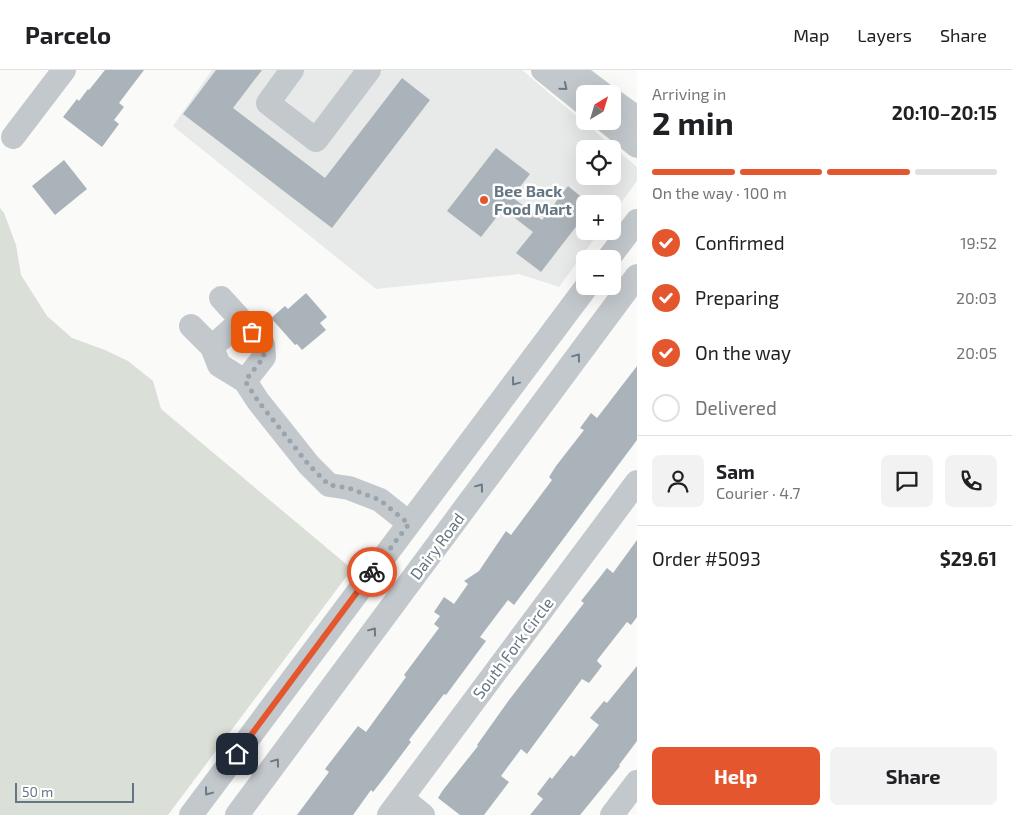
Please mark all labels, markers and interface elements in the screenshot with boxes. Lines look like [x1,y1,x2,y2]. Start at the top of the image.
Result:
text: Parcelo [25,20,111,49]
text: Map [793,24,829,46]
text: Layers [857,24,912,46]
text: Share [940,24,987,46]
one-way arrow [558,81,567,90]
text: Arriving in [652,84,726,103]
north arrow [576,85,621,130]
map controls [576,85,621,295]
text: 20:10–20:15 [892,101,997,124]
text: 2 min [652,103,734,141]
button: locate [576,140,621,185]
place label: Bee Back Food Mart [494,181,572,218]
text: On the way · 100 m [652,183,787,202]
marker: Bee Back Food Mart [478,194,490,206]
button: + [576,195,621,240]
icon: check [652,229,680,257]
text: Confirmed [695,231,785,254]
text: 19:52 [960,233,997,252]
button: − [576,250,621,295]
icon: check [652,284,680,312]
text: Preparing [695,286,779,309]
text: 20:03 [956,288,997,307]
pin [231,311,273,353]
icon: bag [238,318,266,346]
icon: check [652,339,680,367]
text: On the way [695,341,791,364]
text: 20:05 [956,343,997,362]
one-way arrow [571,353,581,362]
one-way arrow [512,376,520,385]
text: Delivered [695,396,777,419]
button: person [652,455,704,507]
button: chat [881,455,933,507]
button: phone [945,455,997,507]
text: Sam [716,460,755,483]
text: Courier · 4.7 [716,483,800,502]
one-way arrow [475,484,483,493]
street label: Dairy Road [405,509,468,583]
courier [347,547,397,597]
text: Order #5093 [652,547,761,570]
text: $29.61 [940,547,997,570]
icon: bike [358,558,386,586]
street label: South Fork Circle [468,593,557,702]
one-way arrow [367,627,376,637]
pin [216,733,258,775]
icon: home [223,740,251,768]
button: Help [652,747,820,805]
button: Share [830,747,997,805]
one-way arrow [270,758,279,768]
scale bar [15,780,134,803]
text: 50 m [22,783,53,800]
one-way arrow [205,786,214,796]

